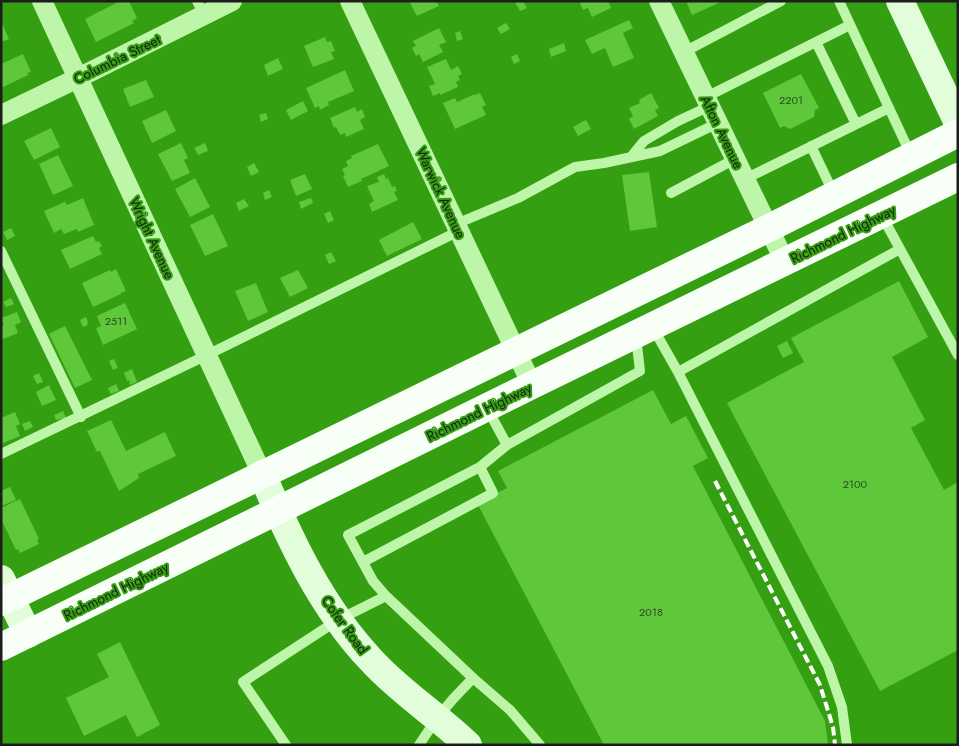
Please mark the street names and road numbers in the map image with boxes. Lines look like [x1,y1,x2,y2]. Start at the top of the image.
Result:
street label: Columbia Street [70,29,165,89]
street label: Afton Avenue [696,92,748,172]
street label: Warwick Avenue [411,144,471,242]
street label: Wright Avenue [124,194,180,282]
street label: Richmond Highway [787,199,900,268]
street label: Richmond Highway [423,377,536,446]
street label: Richmond Highway [60,556,173,625]
street label: Cofer Road [317,592,373,658]

